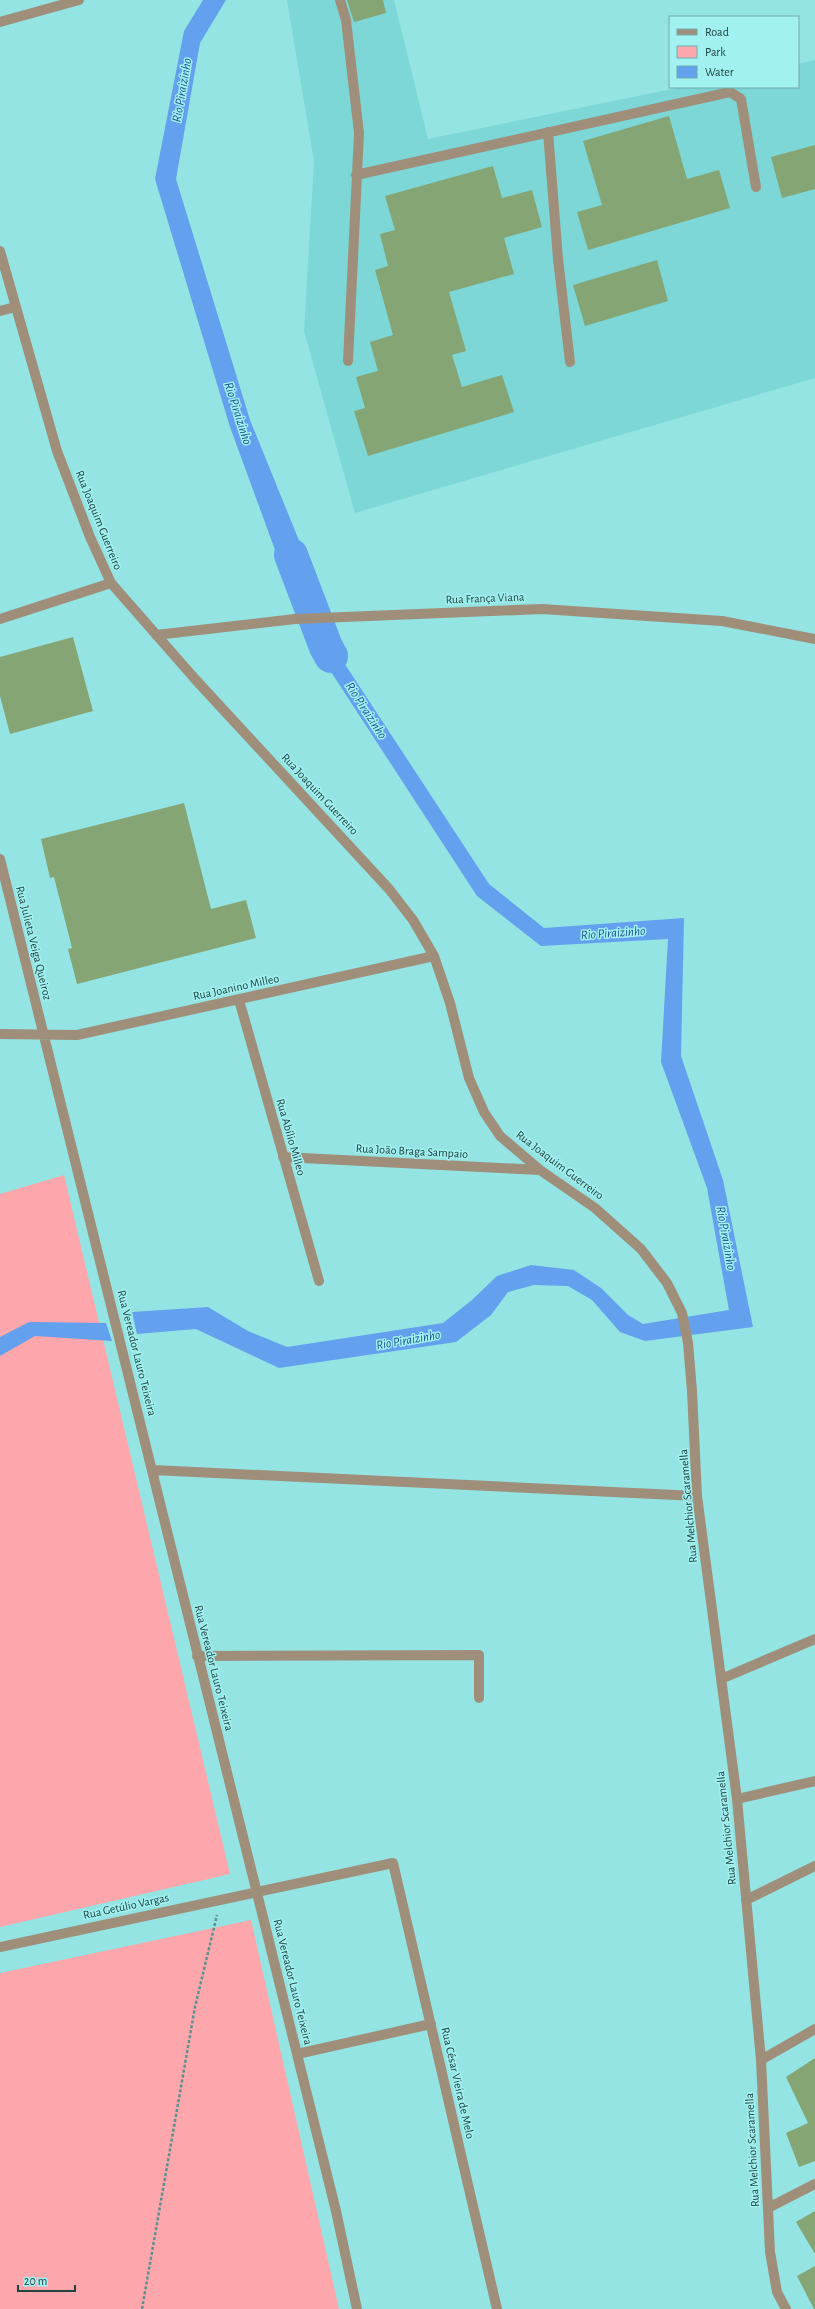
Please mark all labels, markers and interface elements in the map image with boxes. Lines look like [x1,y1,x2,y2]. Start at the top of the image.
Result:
legend [669,16,799,88]
text: Road [705,26,729,38]
text: Park [705,46,726,58]
water label: Rio Piraizinho [170,57,194,123]
text: Water [705,66,734,78]
water label: Rio Piraizinho [221,381,254,446]
street label: Rua Joaquim Guerreiro [74,469,124,572]
street label: Rua França Viana [445,591,525,605]
water label: Rio Piraizinho [343,680,389,741]
street label: Rua Joaquim Guerreiro [279,751,361,837]
street label: Rua Julieta Veiga Queiroz [13,885,54,1002]
water label: Rio Piraizinho [580,925,646,942]
street label: Rua Joanino Milleo [192,972,280,1002]
street label: Rua Abílio Milleo [274,1097,308,1177]
street label: Rua Joaquim Guerreiro [514,1128,606,1202]
street label: Rua João Braga Sampaio [355,1142,469,1160]
water label: Rio Piraizinho [714,1205,738,1271]
street label: Rua Vereador Lauro Teixeira [116,1289,159,1418]
water label: Rio Piraizinho [375,1328,441,1352]
street label: Rua Melchior Scaramella [677,1448,699,1563]
street label: Rua Vereador Lauro Teixeira [193,1604,236,1733]
street label: Rua Melchior Scaramella [714,1770,738,1885]
street label: Rua Getúlio Vargas [82,1891,170,1921]
street label: Rua Vereador Lauro Teixeira [272,1918,315,2047]
street label: Rua César Vieira de Melo [439,2026,477,2140]
street label: Rua Melchior Scaramella [743,2092,761,2207]
scale bar [18,2267,75,2293]
text: 20 m [24,2275,47,2287]

